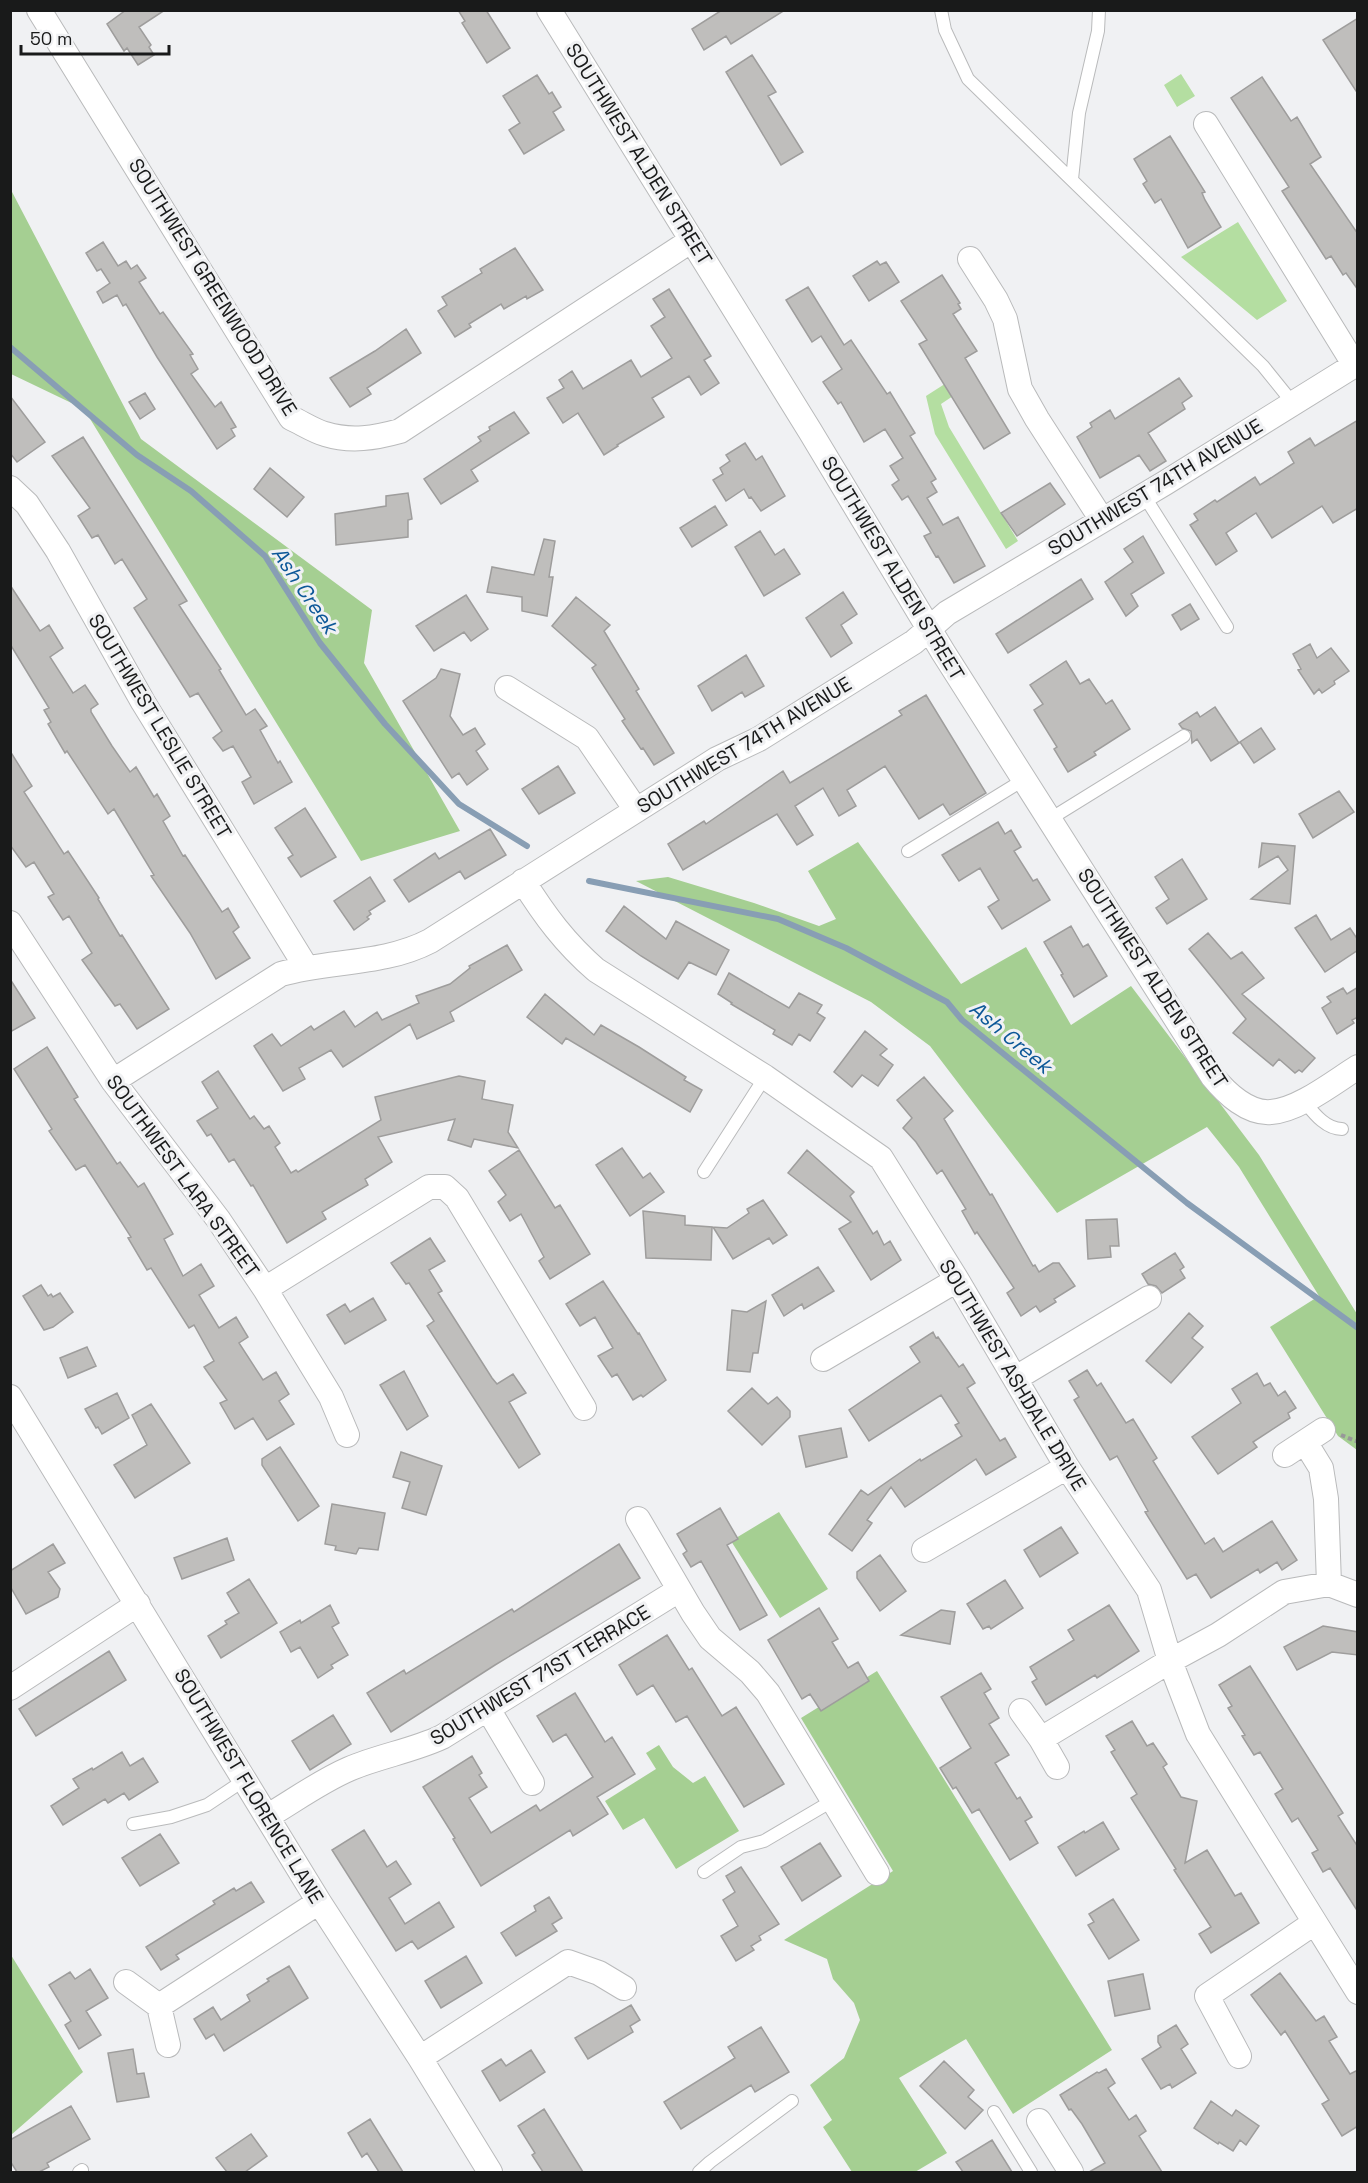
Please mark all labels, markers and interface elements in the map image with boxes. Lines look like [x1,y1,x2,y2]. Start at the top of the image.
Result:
scale bar [21,18,170,56]
text: 50 m [30,27,72,50]
street label: SOUTHWEST ALDEN STREET [560,38,718,270]
street label: SOUTHWEST GREENWOOD DRIVE [123,153,303,421]
street label: SOUTHWEST 74TH AVENUE [1043,412,1267,562]
street label: SOUTHWEST ALDEN STREET [816,451,970,685]
water label: Ash Creek [266,541,346,641]
street label: SOUTHWEST LESLIE STREET [83,609,238,843]
street label: SOUTHWEST 74TH AVENUE [632,670,856,820]
street label: SOUTHWEST ALDEN STREET [1072,863,1234,1093]
water label: Ash Creek [964,995,1060,1081]
street label: SOUTHWEST LARA STREET [101,1069,266,1283]
street label: SOUTHWEST ASHDALE DRIVE [933,1254,1093,1496]
street label: SOUTHWEST 71ST TERRACE [425,1599,655,1751]
street label: SOUTHWEST FLORENCE LANE [168,1664,330,1908]

